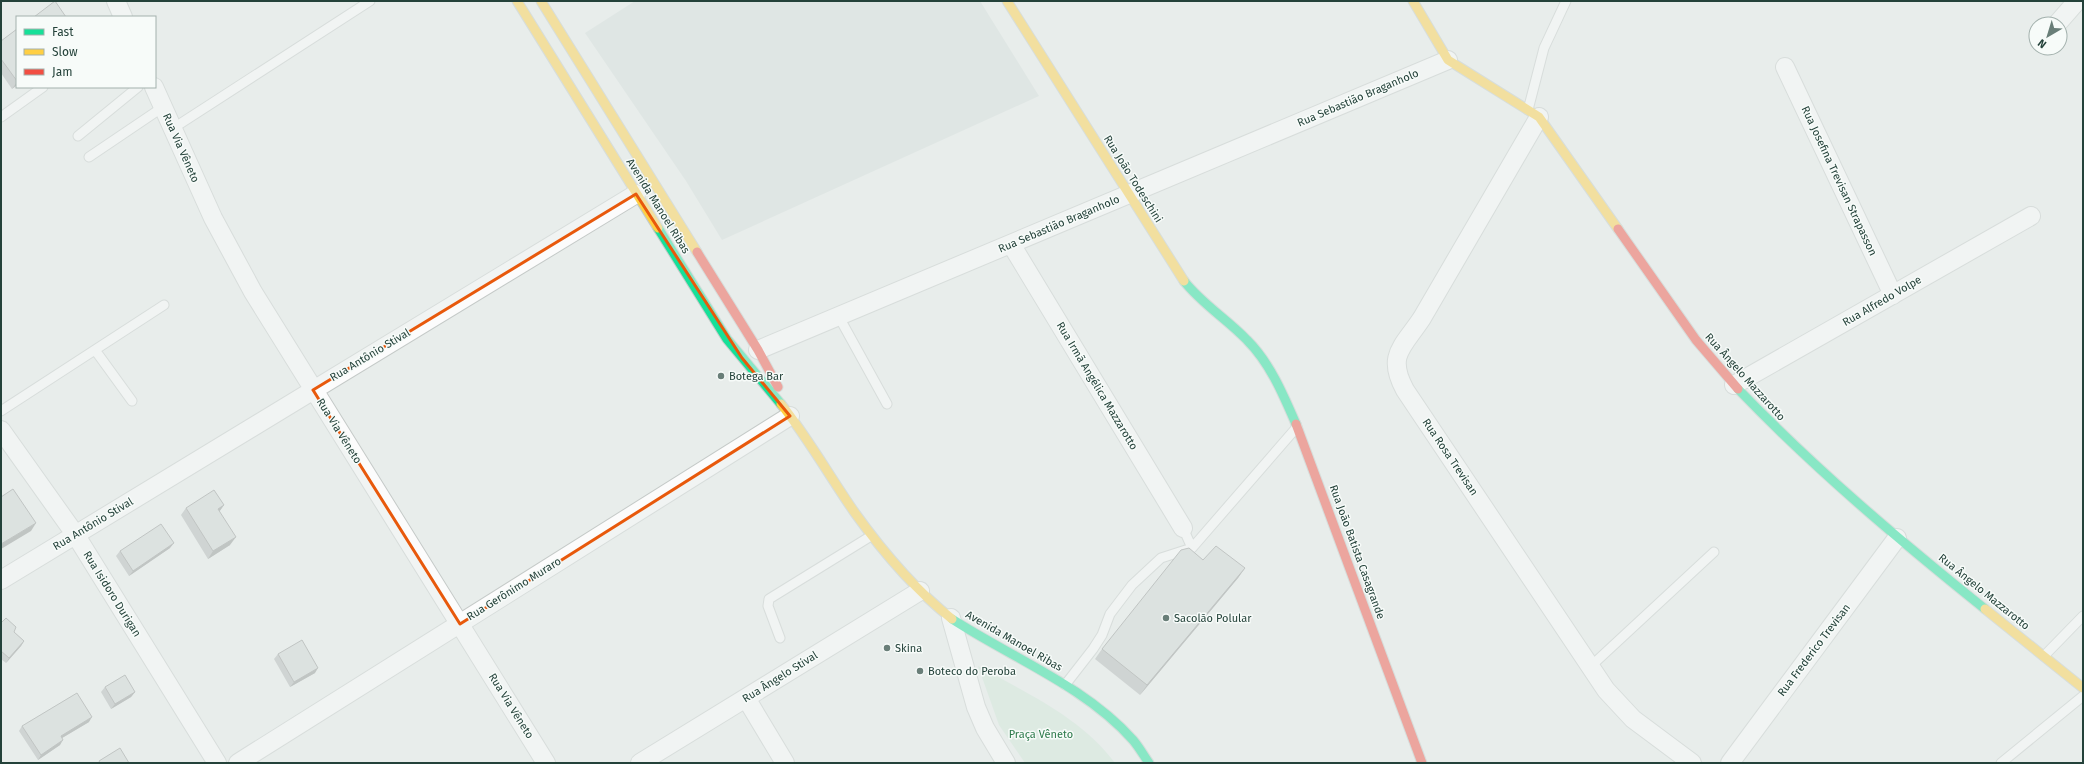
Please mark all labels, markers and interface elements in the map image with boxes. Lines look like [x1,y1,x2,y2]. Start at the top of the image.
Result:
legend [16,16,156,88]
north arrow [2028,16,2068,56]
text: Fast [52,25,74,39]
text: N [2035,36,2049,51]
text: Slow [52,45,78,59]
text: Jam [52,65,72,79]
street label: Rua Sebastião Braganholo [1295,67,1421,129]
street label: Rua Josefina Trevisan Strapasson [1798,104,1880,258]
street label: Rua Via Vêneto [160,111,202,185]
street label: Rua João Todeschini [1101,133,1165,225]
street label: Avenida Manoel Ribas [623,156,693,256]
street label: Rua Sebastião Braganholo [996,193,1122,255]
street label: Rua Alfredo Volpe [1840,273,1924,329]
street label: Rua Irmã Angélica Mazzarotto [1054,320,1140,452]
street label: Rua Antônio Stival [328,326,412,384]
street label: Rua Ângelo Mazzarotto [1702,331,1788,423]
place label: Botega Bar [729,370,784,383]
marker: Botega Bar [716,371,726,381]
street label: Rua Via Vêneto [314,396,364,466]
street label: Rua Rosa Trevisan [1419,416,1481,498]
street label: Rua João Batista Casagrande [1327,483,1387,621]
street label: Rua Antônio Stival [51,495,135,553]
street label: Rua Isidoro Durigan [80,549,144,639]
street label: Rua Ângelo Mazzarotto [1936,551,2032,633]
street label: Rua Gerônimo Muraro [464,555,564,623]
street label: Rua Frederico Trevisan [1775,601,1853,699]
street label: Avenida Manoel Ribas [963,608,1065,674]
place label: Sacolão Polular [1174,612,1252,625]
marker: Sacolão Polular [1161,613,1171,623]
place label: Skina [895,642,922,655]
marker: Skina [882,643,892,653]
street label: Rua Ângelo Stival [740,649,820,705]
place label: Boteco do Peroba [928,665,1016,678]
marker: Boteco do Peroba [915,666,925,676]
street label: Rua Via Vêneto [486,671,536,741]
park label: Praça Vêneto [1009,728,1073,741]

